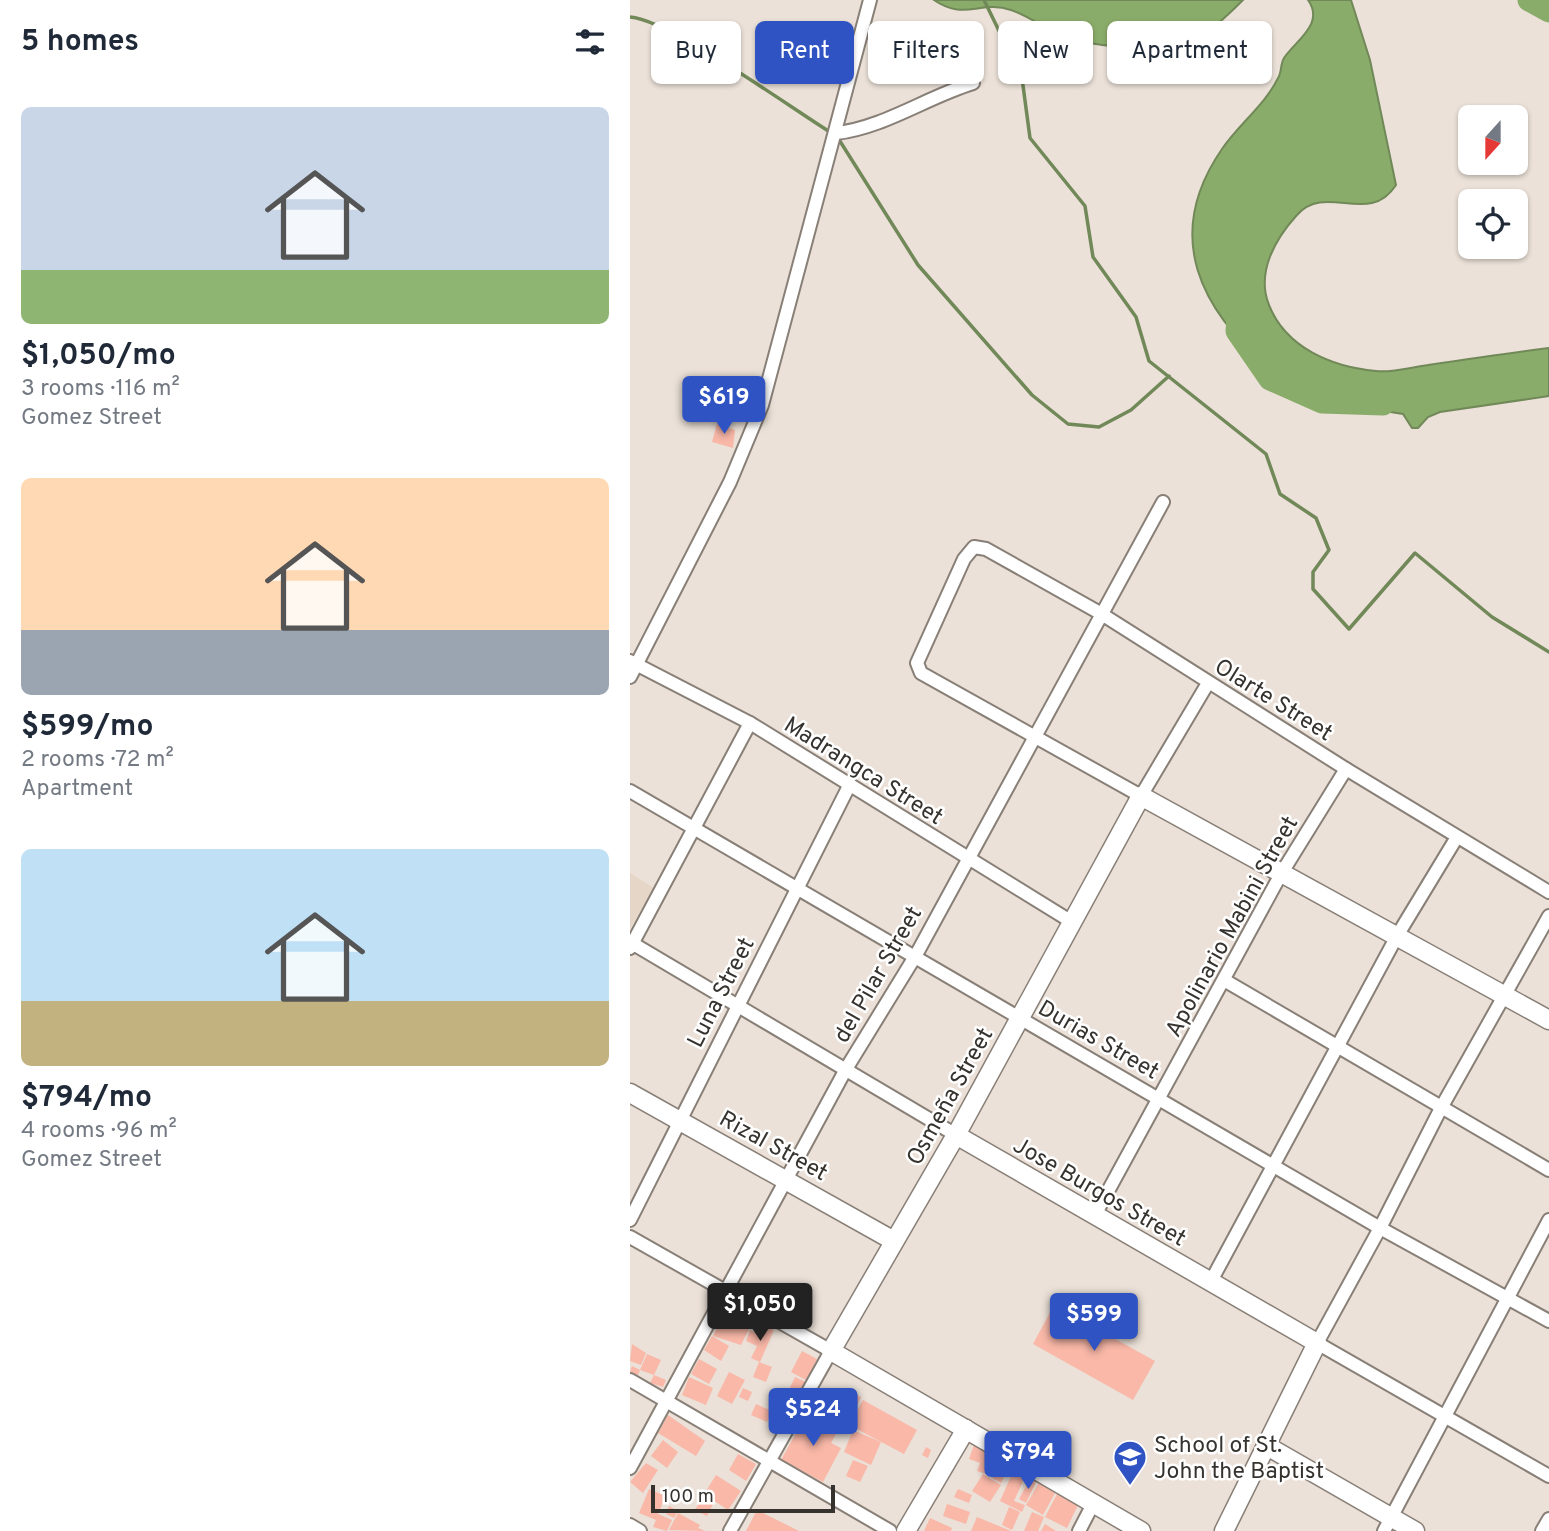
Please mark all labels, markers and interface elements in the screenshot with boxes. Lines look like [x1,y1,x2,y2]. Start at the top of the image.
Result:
chip: Buy [651,21,741,84]
chip: Rent [755,21,854,84]
chip: Filters [868,21,984,84]
chip: New [998,21,1093,84]
chip: Apartment [1107,21,1272,84]
icon: filters [571,23,609,61]
text: 5 homes [21,24,139,61]
north arrow [1458,105,1528,175]
map controls [1458,105,1528,259]
icon: home [252,152,378,278]
button: locate [1458,189,1528,259]
text: $1,050/mo [21,338,176,375]
text: 3 rooms · 116 m² [21,375,180,404]
pin: $619 [683,376,765,436]
text: $619 [698,384,750,413]
text: Gomez Street [21,404,162,433]
icon: home [252,523,378,649]
street label: Olarte Street [1208,653,1337,749]
text: $599/mo [21,709,153,746]
street label: Madrangca Street [778,712,948,833]
text: 2 rooms · 72 m² [21,746,174,775]
text: Apartment [21,775,133,804]
street label: Apolinario Mabini Street [1160,812,1306,1043]
icon: home [252,894,378,1020]
street label: del Pilar Street [828,902,930,1049]
street label: Luna Street [682,933,762,1053]
street label: Durias Street [1032,995,1163,1087]
street label: Osmeña Street [901,1023,1001,1171]
text: $794/mo [21,1080,152,1117]
street label: Rizal Street [713,1106,832,1189]
text: 4 rooms · 96 m² [21,1117,177,1146]
street label: Jose Burgos Street [1007,1132,1190,1254]
text: Gomez Street [21,1146,162,1175]
pin: $1,050 [703,1284,817,1343]
text: $1,050 [723,1291,797,1320]
pin: $599 [1053,1294,1135,1353]
text: $599 [1066,1301,1122,1330]
pin: $524 [772,1388,854,1448]
text: $524 [785,1396,841,1425]
pin: $794 [987,1432,1069,1491]
place label: School of St. John the Baptist [1154,1432,1324,1487]
school or university icon: School of St. John the Baptist [1111,1438,1149,1487]
text: $794 [1000,1439,1056,1468]
scale bar [651,1482,835,1514]
text: 100 m [662,1485,714,1509]

